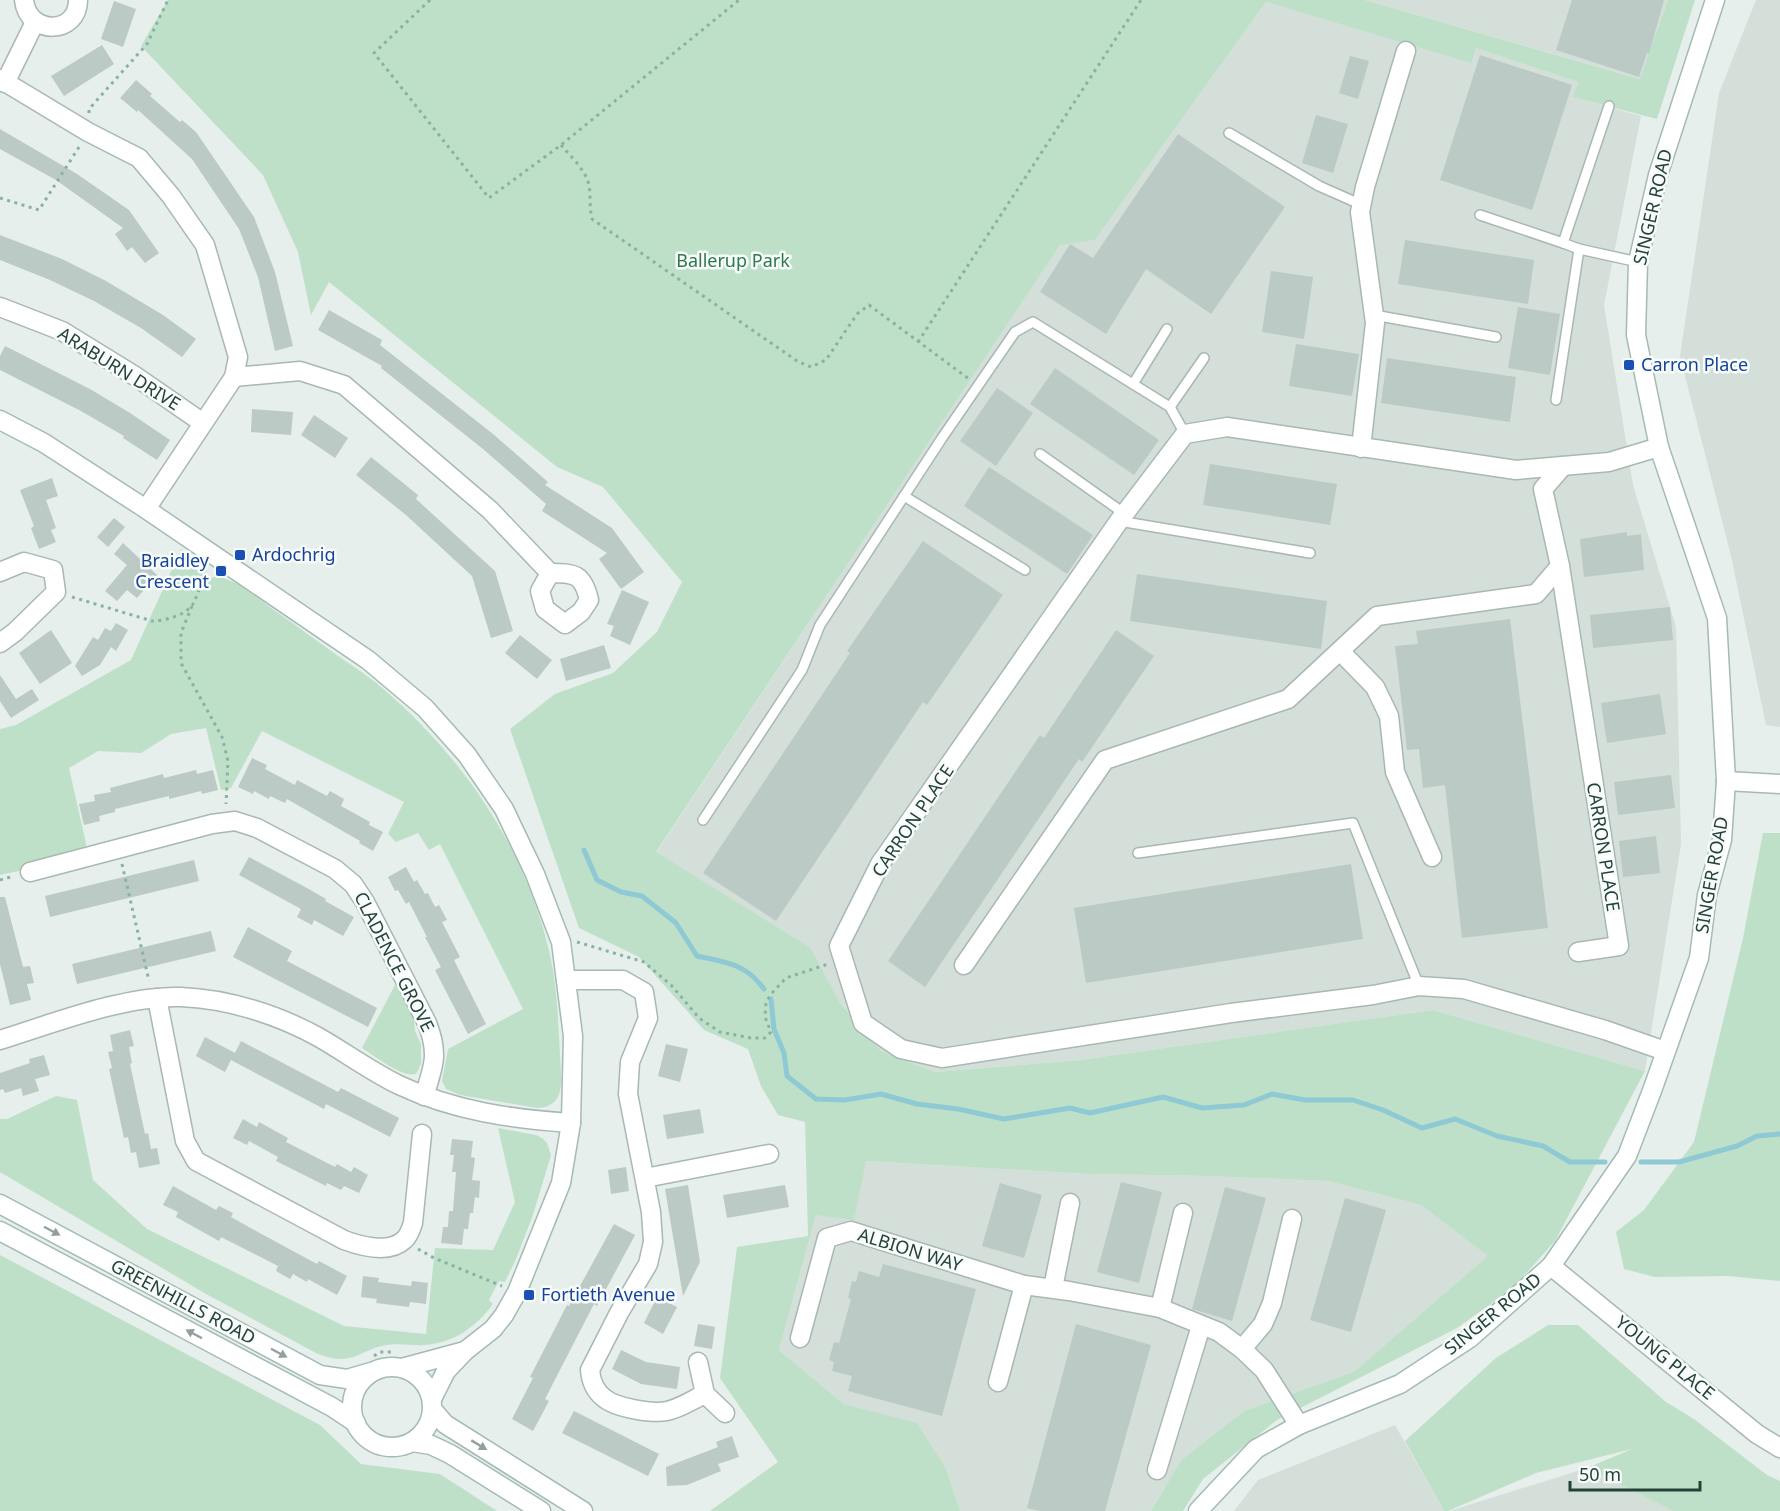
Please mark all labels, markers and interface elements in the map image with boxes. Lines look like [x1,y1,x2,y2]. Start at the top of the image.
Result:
street label: SINGER ROAD [1627,146,1677,267]
park label: Ballerup Park [676,248,790,272]
street label: ARABURN DRIVE [54,321,185,415]
place label: Carron Place [1641,352,1748,376]
marker: Carron Place [1622,358,1636,372]
place label: Ardochrig [252,542,335,566]
place label: Braidley Crescent [135,548,210,593]
marker: Ardochrig [233,548,247,562]
marker: Braidley Crescent [214,564,228,578]
street label: CARRON PLACE [866,760,959,881]
street label: CARRON PLACE [1582,780,1626,913]
street label: SINGER ROAD [1689,815,1733,935]
street label: CLADENCE GROVE [349,887,441,1036]
street label: ALBION WAY [855,1222,966,1277]
one-way arrow [43,1226,60,1236]
street label: GREENHILLS ROAD [107,1253,260,1349]
street label: SINGER ROAD [1439,1267,1546,1360]
place label: Fortieth Avenue [541,1282,675,1306]
marker: Fortieth Avenue [522,1288,536,1302]
street label: YOUNG PLACE [1611,1310,1720,1405]
one-way arrow [186,1329,203,1339]
one-way arrow [271,1348,288,1358]
one-way arrow [471,1439,487,1450]
scale bar [1570,1454,1700,1492]
text: 50 m [1579,1462,1621,1486]

